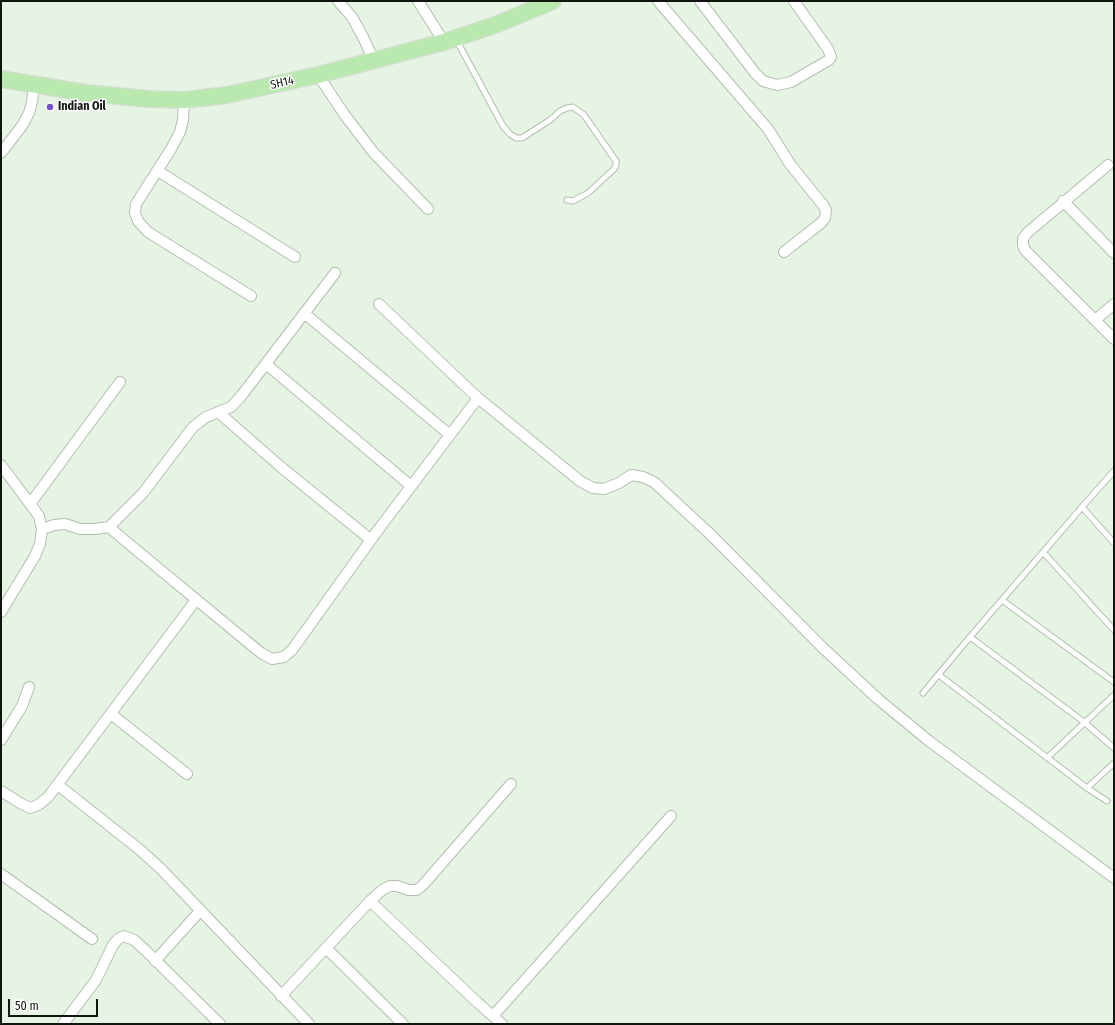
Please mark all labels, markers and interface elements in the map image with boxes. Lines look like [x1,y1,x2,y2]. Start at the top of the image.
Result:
street label: SH14 [269,73,295,93]
place label: Indian Oil [58,100,106,114]
marker: Indian Oil [45,102,55,112]
scale bar [10,991,100,1017]
text: 50 m [15,999,39,1013]

